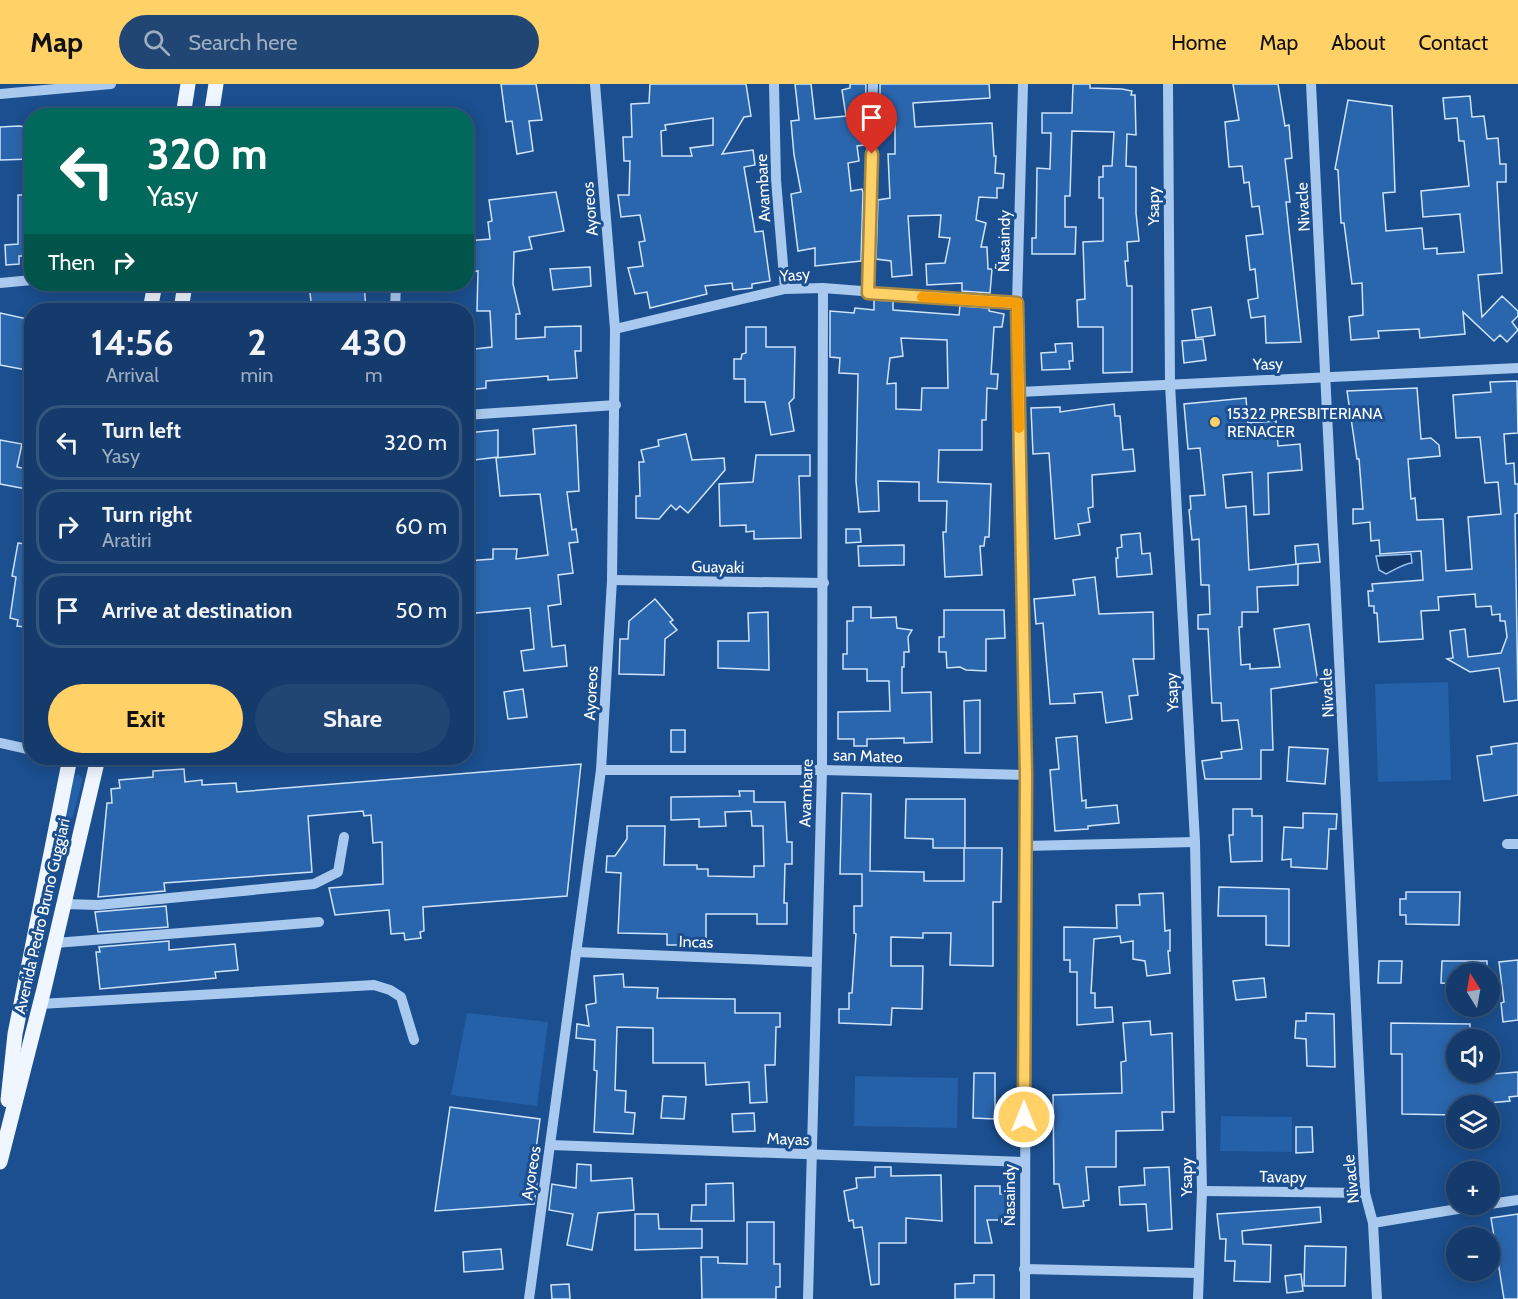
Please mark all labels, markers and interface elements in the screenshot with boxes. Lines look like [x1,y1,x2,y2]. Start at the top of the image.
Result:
search box [119,15,539,69]
text: Map [30,25,83,59]
icon: search [140,26,173,59]
text: Search here [188,29,297,56]
text: Home [1171,30,1227,55]
text: Map [1260,30,1298,55]
text: About [1331,30,1385,55]
text: Contact [1418,30,1488,55]
pin [846,92,897,154]
icon: arrive [855,101,888,134]
text: 320 m [147,128,267,180]
icon: left [48,132,126,210]
street label: Avambare [752,153,774,223]
text: Yasy [147,180,198,213]
street label: Ayoreos [578,181,602,237]
street label: Nivacle [1292,182,1314,232]
street label: Ysapy [1144,186,1163,227]
street label: Ñasaindy [994,210,1014,272]
icon: right [107,246,140,279]
text: Then [48,249,95,276]
street label: Yasy [778,264,811,286]
text: 14:56 [91,320,174,364]
text: 2 [247,320,267,364]
text: 430 [340,320,407,364]
street label: Yasy [1251,354,1284,374]
text: Arrival [106,363,159,387]
text: min [241,363,273,387]
text: m [365,363,383,387]
place label: 15322 PRESBITERIANA RENACER [1227,404,1383,441]
marker: 15322 PRESBITERIANA RENACER [1208,415,1222,429]
text: Turn left [102,417,181,444]
icon: left [51,426,84,459]
text: 320 m [384,429,447,456]
text: Yasy [102,444,140,468]
text: Turn right [102,501,192,528]
icon: right [51,510,84,543]
text: 60 m [395,513,447,540]
text: Aratiri [102,528,151,552]
street label: Guayaki [692,557,744,577]
icon: arrive [51,594,84,627]
text: Arrive at destination [102,597,292,624]
text: 50 m [395,597,447,624]
street label: Ayoreos [580,665,602,721]
street label: Nivacle [1316,668,1338,718]
street label: Ysapy [1161,672,1183,713]
button: Exit [48,684,243,753]
button: Share [255,684,450,753]
street label: san Mateo [833,745,903,767]
street label: Avambare [795,758,817,828]
street label: Avenida Pedro Bruno Guggiari [10,816,74,1016]
street label: Incas [678,932,714,952]
north arrow [1446,963,1500,1017]
map controls [1446,963,1500,1281]
button: sound [1446,1029,1500,1083]
position arrow [992,1085,1056,1149]
button: layers [1446,1095,1500,1149]
street label: Mayas [766,1129,810,1149]
street label: Ayoreos [517,1144,545,1201]
street label: Nivacle [1339,1154,1363,1204]
street label: Ysapy [1177,1157,1196,1198]
button: + [1446,1161,1500,1215]
street label: Ñasaindy [1000,1164,1019,1226]
street label: Tavapy [1259,1167,1307,1187]
button: − [1446,1227,1500,1281]

